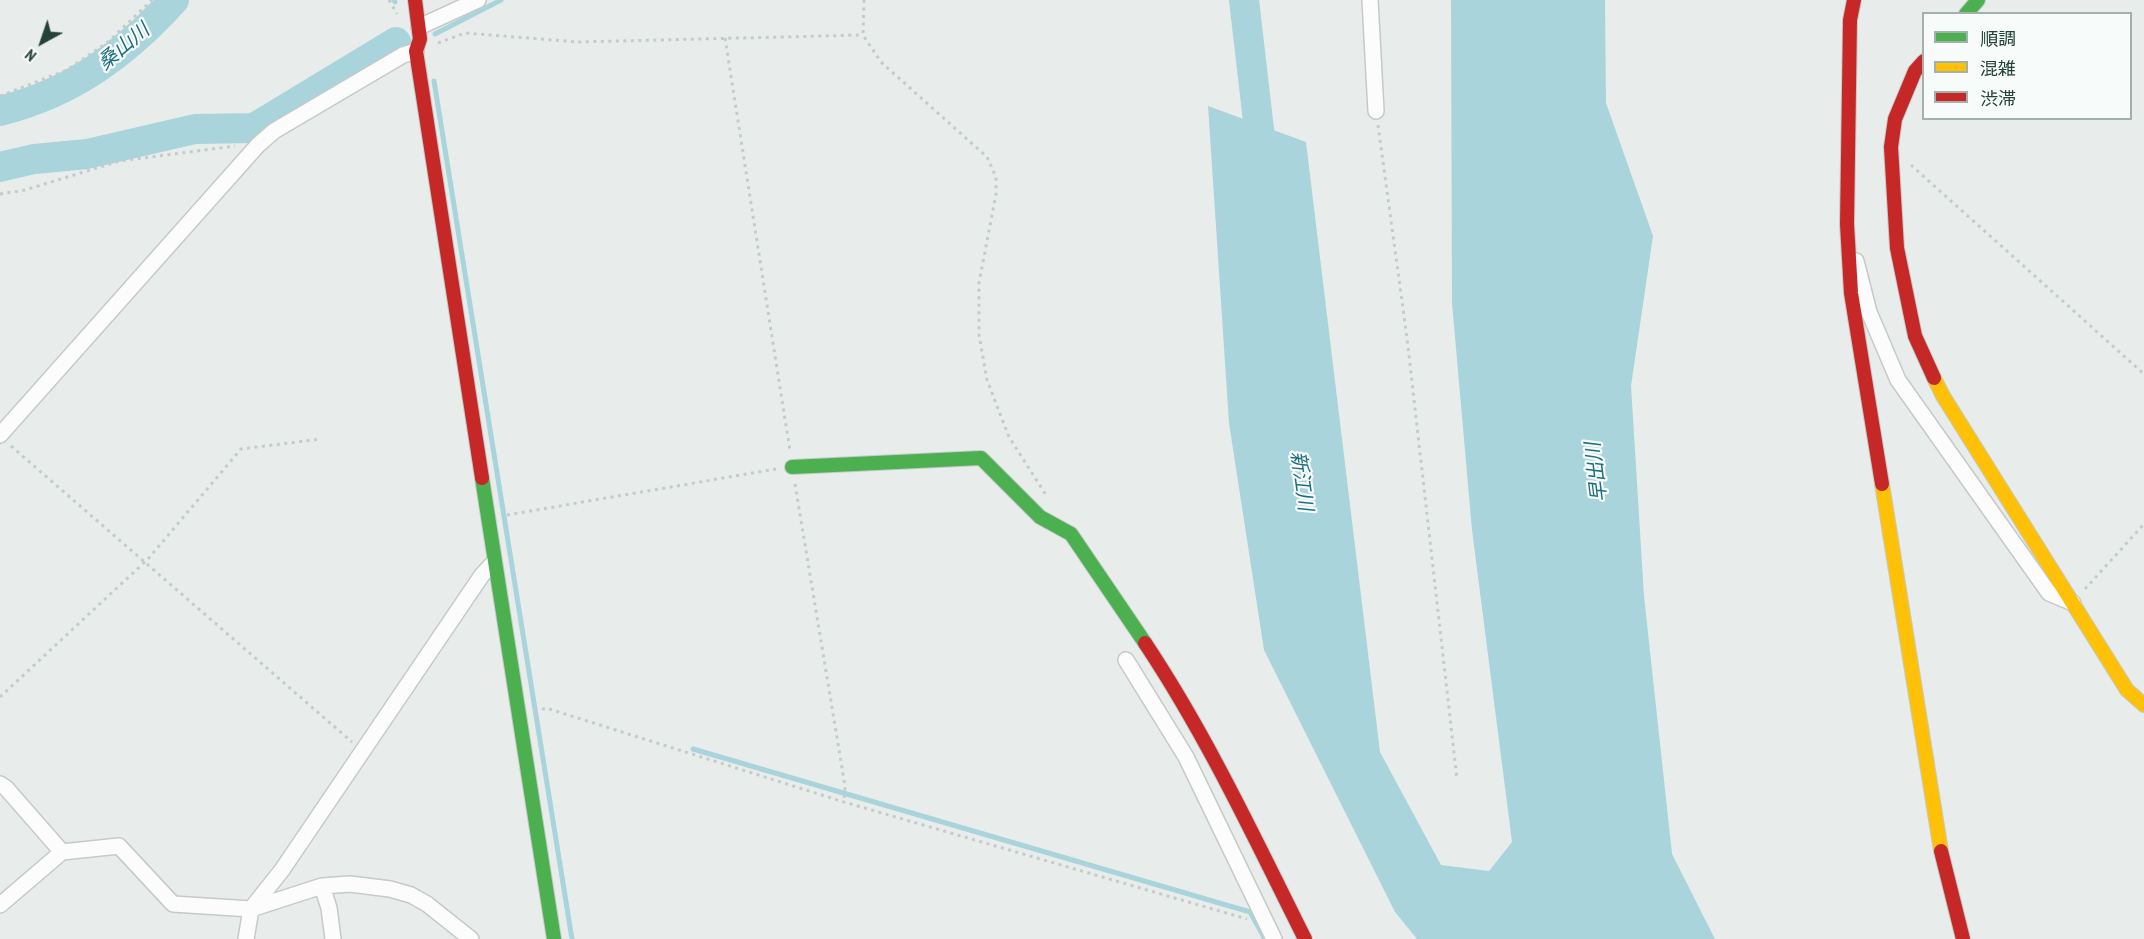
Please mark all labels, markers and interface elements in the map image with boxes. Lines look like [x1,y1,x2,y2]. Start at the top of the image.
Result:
north arrow [12,12,72,72]
legend [1922,12,2132,120]
water label: 桑山川 [93,19,155,75]
text: 順調 [1980,27,2016,50]
text: N [21,45,40,66]
text: 混雑 [1980,57,2016,80]
text: 渋滞 [1980,87,2016,110]
water label: 早出川 [1581,441,1613,503]
water label: 新江川 [1285,450,1317,512]

